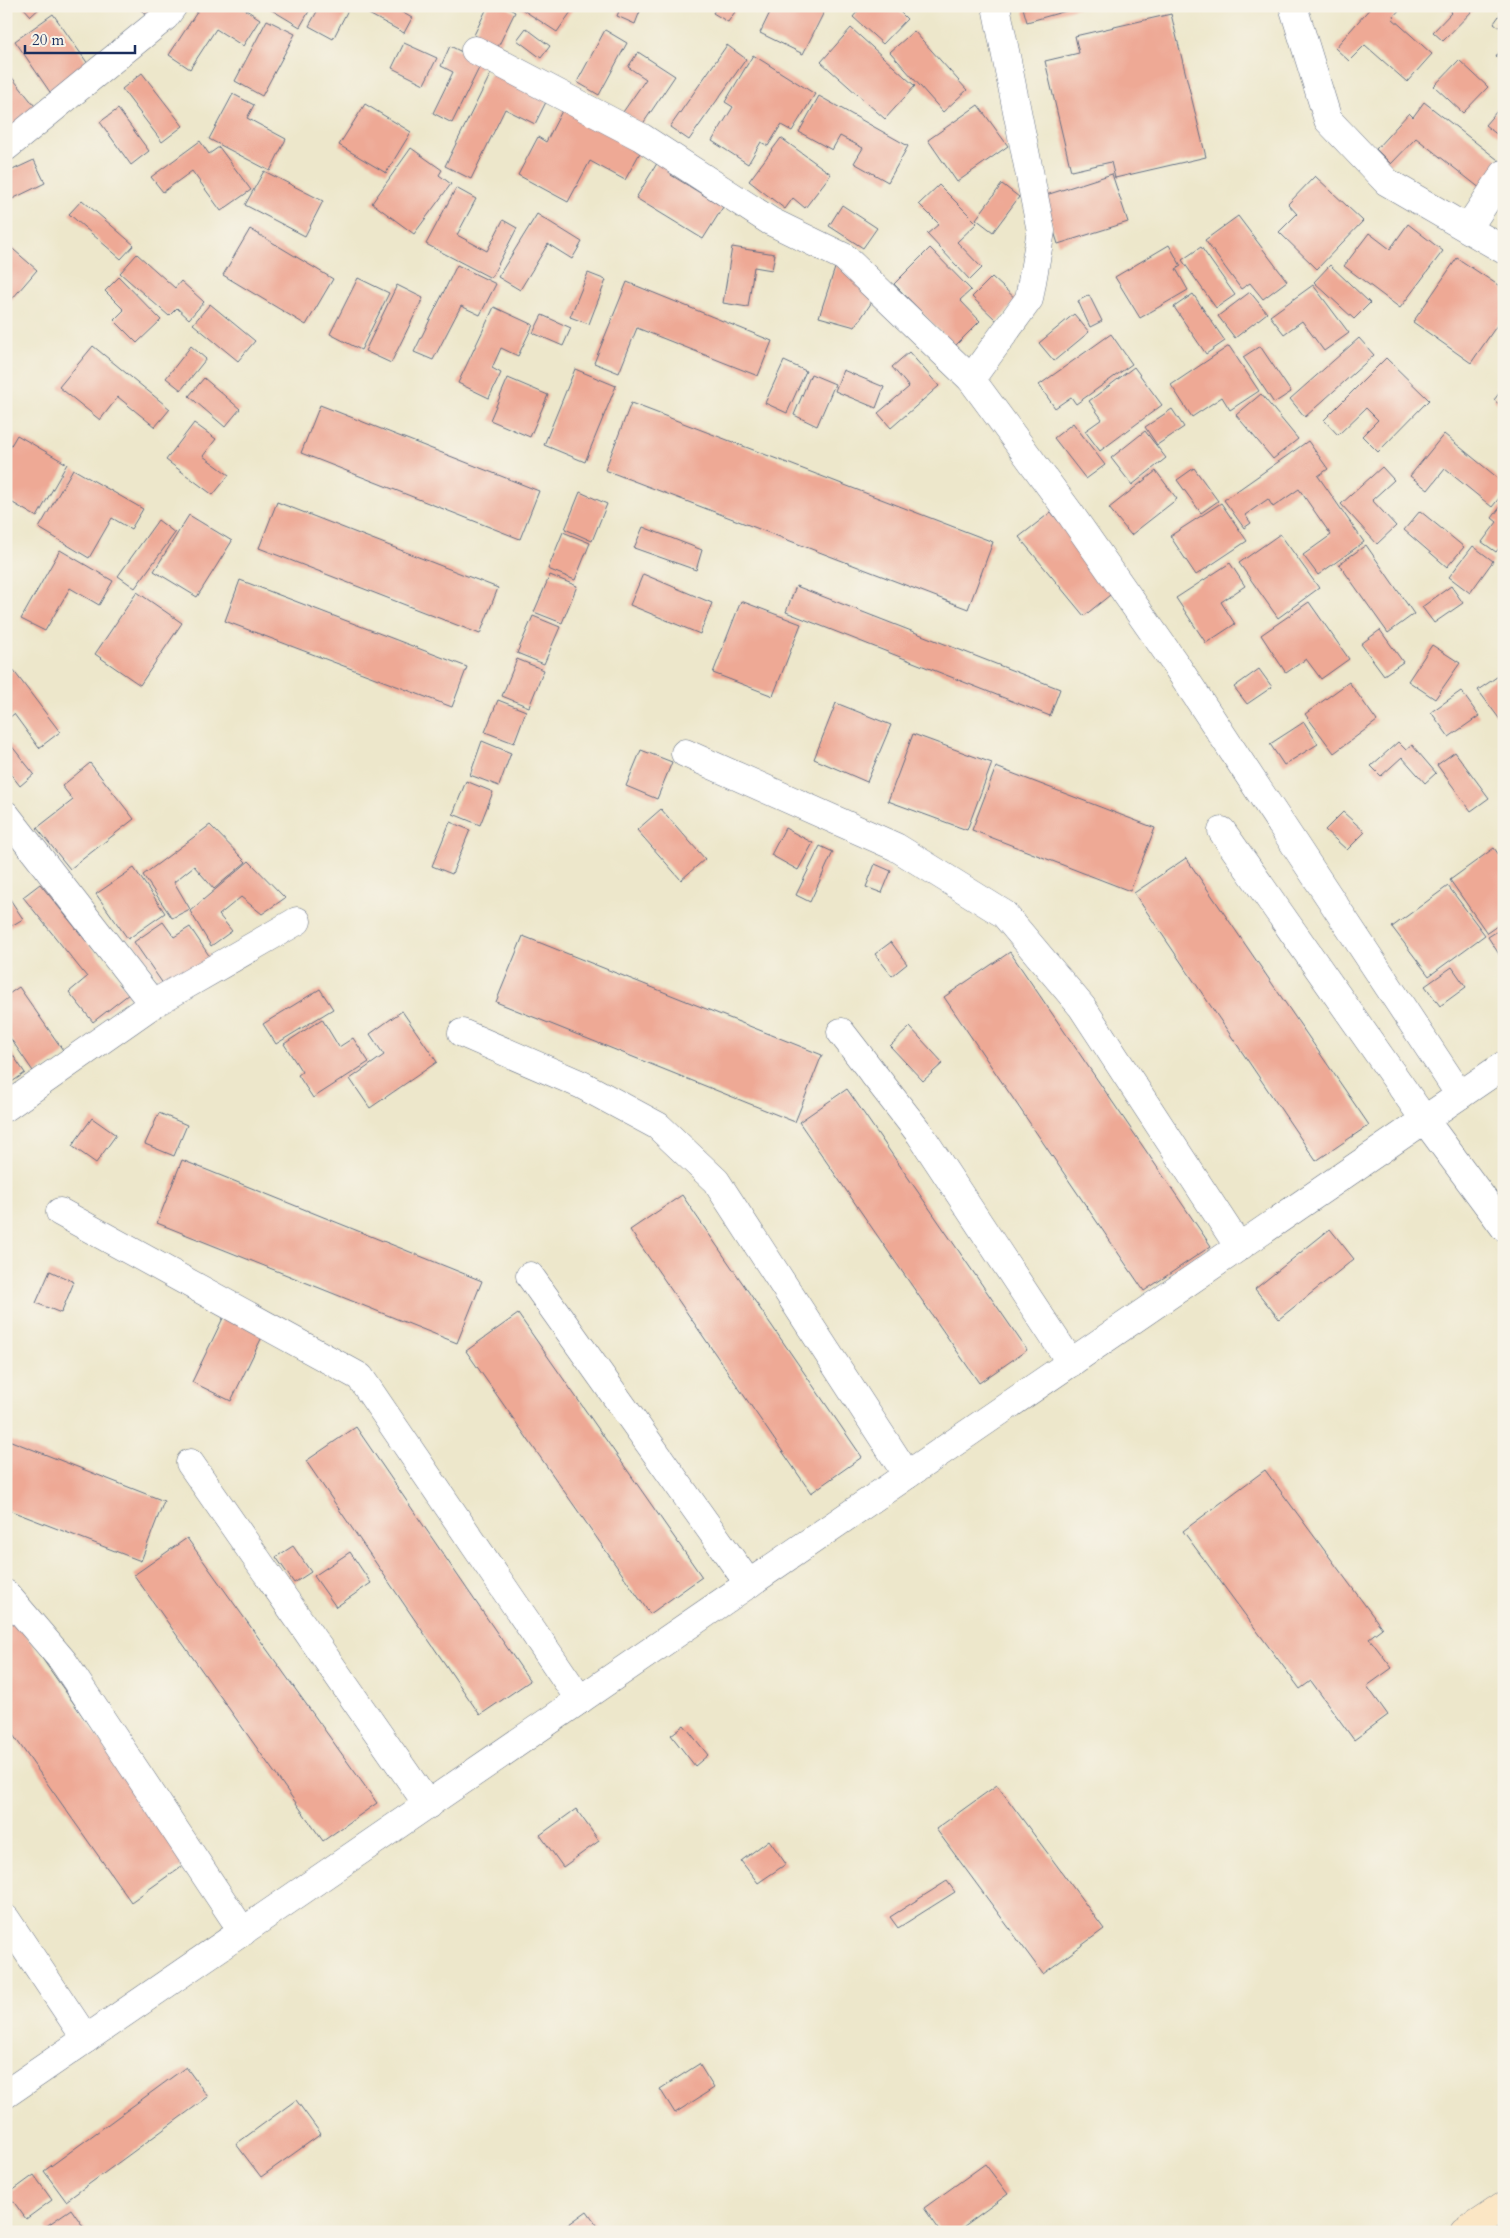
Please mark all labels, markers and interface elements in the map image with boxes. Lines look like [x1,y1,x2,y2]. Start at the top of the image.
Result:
scale bar [25,22,135,54]
text: 20 m [32,30,64,50]

